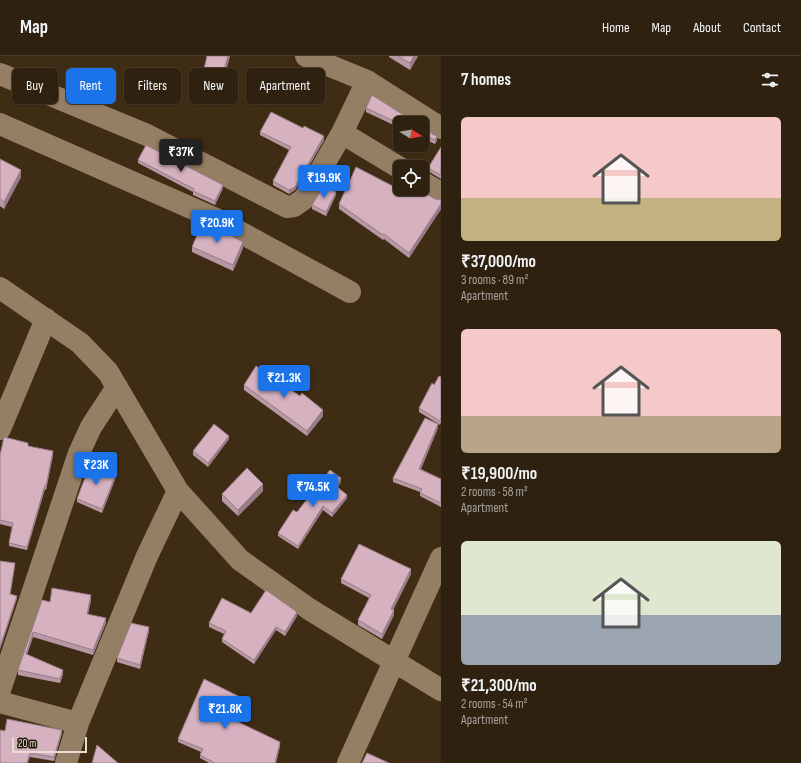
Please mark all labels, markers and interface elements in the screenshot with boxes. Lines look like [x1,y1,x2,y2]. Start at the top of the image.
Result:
text: Map [20,16,48,39]
text: Home [602,19,630,36]
text: Map [652,19,671,36]
text: About [693,19,721,36]
text: Contact [743,19,781,36]
chip: Buy [12,68,58,104]
chip: Rent [66,68,116,104]
chip: Filters [124,68,181,104]
chip: New [189,68,238,104]
chip: Apartment [246,68,325,104]
icon: filters [759,69,781,91]
text: 7 homes [461,70,511,90]
north arrow [393,116,429,152]
map controls [393,116,429,196]
pin: ₹37K [157,139,205,173]
icon: home [585,143,657,215]
text: ₹37K [168,144,194,160]
button: locate [393,160,429,196]
pin: ₹19.9K [291,165,357,199]
text: ₹19.9K [307,170,341,186]
pin: ₹20.9K [184,210,250,244]
text: ₹20.9K [200,215,234,231]
text: ₹37,000/mo [461,252,536,272]
text: 3 rooms · 89 m² [461,272,528,288]
text: Apartment [461,288,508,304]
icon: home [585,355,657,427]
pin: ₹21.3K [251,365,317,399]
text: ₹21.3K [267,370,301,386]
pin: ₹23K [72,452,120,486]
text: ₹23K [83,457,109,473]
text: ₹19,900/mo [461,464,537,484]
pin: ₹74.5K [280,474,346,508]
text: ₹74.5K [296,479,330,495]
text: 2 rooms · 58 m² [461,484,528,500]
text: Apartment [461,500,508,516]
icon: home [585,567,657,639]
text: ₹21,300/mo [461,676,537,696]
pin: ₹21.8K [192,696,258,730]
text: 2 rooms · 54 m² [461,696,528,712]
text: ₹21.8K [208,701,242,717]
text: Apartment [461,712,508,728]
scale bar [12,735,87,754]
text: 20 m [18,737,36,750]

